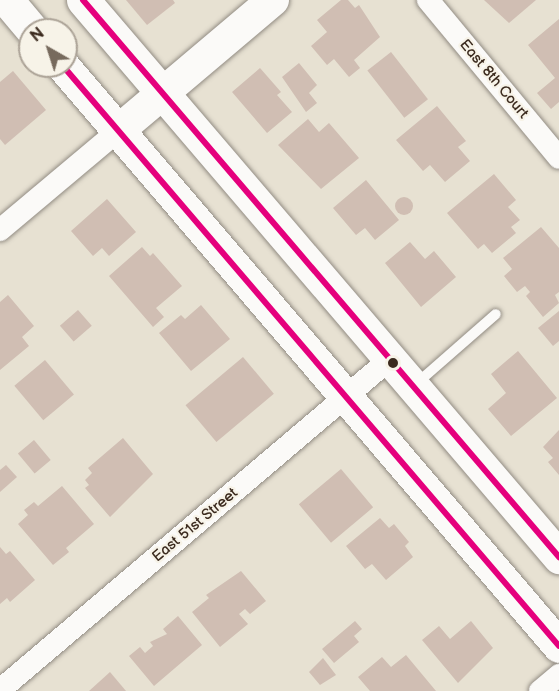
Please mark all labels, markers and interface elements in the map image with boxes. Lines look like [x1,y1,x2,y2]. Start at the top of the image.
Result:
north arrow [18,18,78,78]
text: N [27,24,48,46]
street label: East 8th Court [456,36,532,122]
unlabelled marker [387,357,399,369]
street label: East 51st Street [149,484,241,566]

